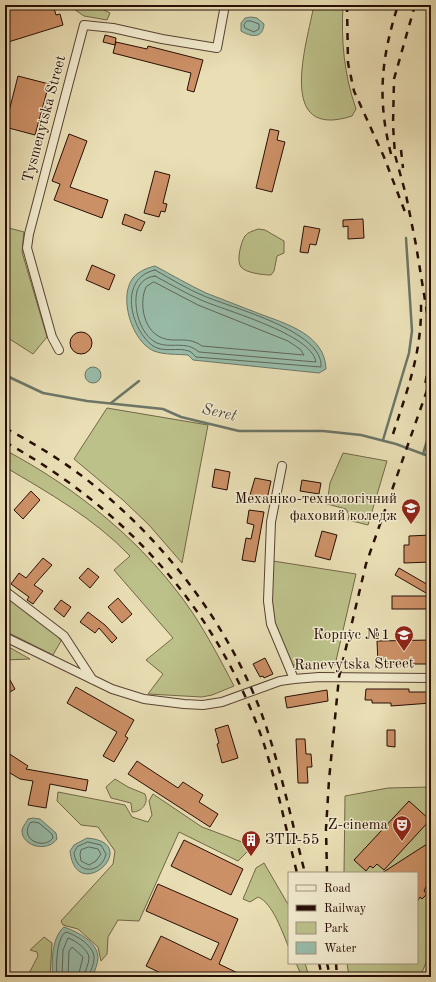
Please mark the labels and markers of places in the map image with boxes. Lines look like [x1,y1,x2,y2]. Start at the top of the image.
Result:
place label: Механіко-технологічний фаховий коледж [235,492,397,524]
school or university icon: Механіко-технологічний фаховий коледж [400,497,422,525]
school or university icon: Корпус №1 [393,624,415,652]
place label: Корпус №1 [313,628,390,643]
theatre icon: Z-cinema [391,814,413,842]
place label: Z-cinema [328,818,389,833]
building icon: ЗТП-55 [240,829,262,857]
place label: ЗТП-55 [265,833,319,848]

